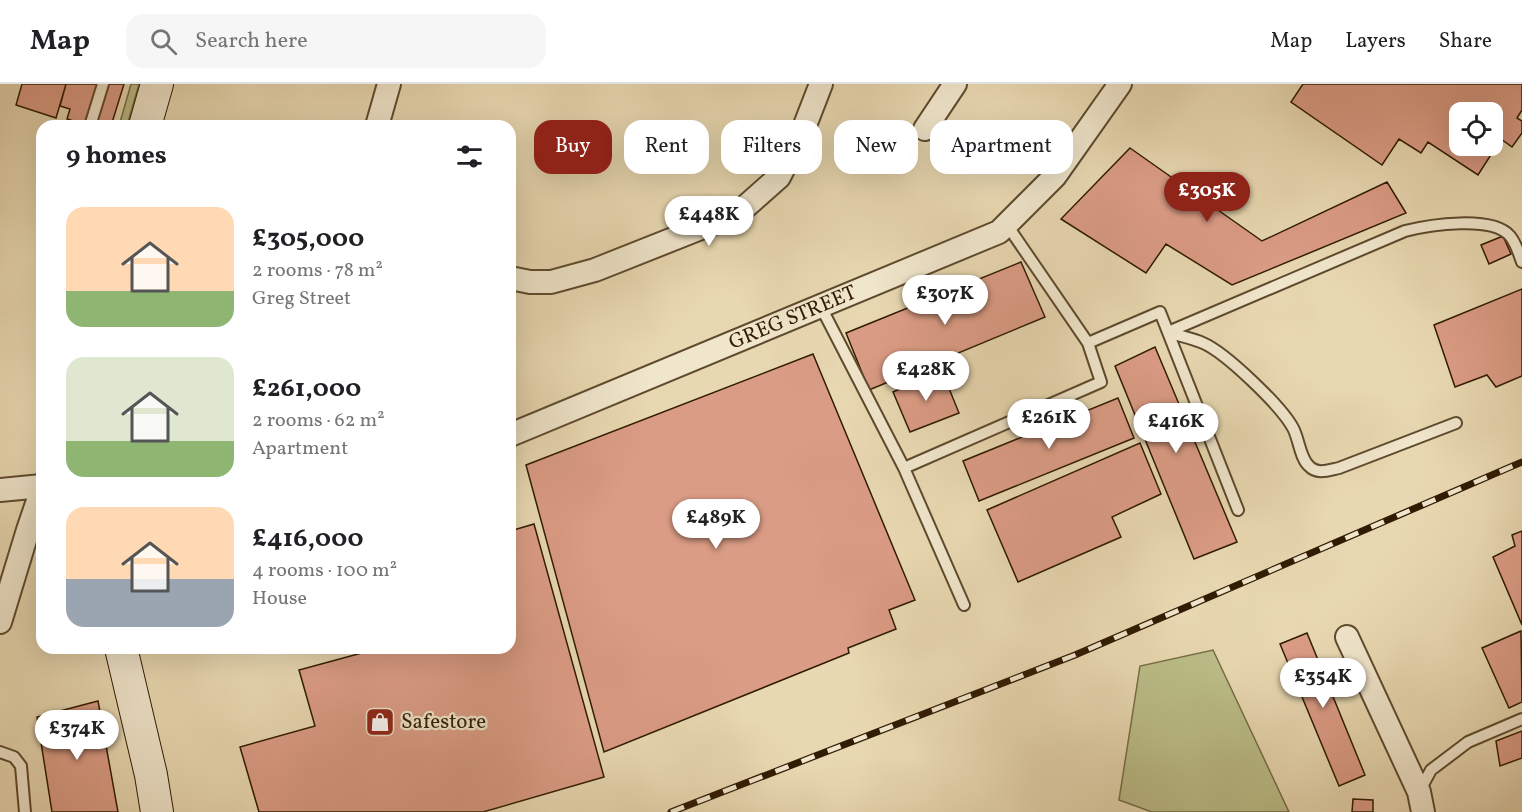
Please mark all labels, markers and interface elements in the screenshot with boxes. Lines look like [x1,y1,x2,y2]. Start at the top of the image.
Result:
search box [126,14,546,68]
text: Map [30,22,90,61]
icon: search [147,25,180,58]
text: Search here [195,26,308,57]
text: Map [1270,27,1312,56]
text: Layers [1345,27,1406,56]
text: Share [1439,27,1492,56]
map controls [1449,102,1503,156]
button: locate [1449,102,1503,156]
chip: Buy [534,120,612,174]
chip: Rent [624,120,709,174]
chip: Filters [721,120,822,174]
chip: New [834,120,918,174]
chip: Apartment [930,120,1073,174]
text: 9 homes [66,138,167,174]
icon: filters [453,140,486,173]
pin: £305K [1165,172,1249,223]
text: £305K [1178,177,1236,205]
pin: £448K [667,196,751,247]
text: £448K [679,201,740,229]
text: £305,000 [252,221,364,257]
icon: home [114,231,186,303]
text: 2 rooms · 78 m² [252,257,383,285]
pin: £307K [903,275,987,326]
street label: GREG STREET [724,278,861,357]
text: £307K [916,280,974,308]
text: Greg Street [252,285,351,313]
pin: £428K [884,351,968,402]
text: £428K [896,356,956,384]
text: £261,000 [252,371,361,407]
icon: home [114,381,186,453]
pin: £261K [1007,399,1091,450]
pin: £416K [1134,403,1218,454]
text: £261K [1021,404,1077,432]
text: 2 rooms · 62 m² [252,407,385,435]
text: £416K [1147,408,1205,436]
text: Apartment [252,435,348,463]
pin: £489K [674,499,758,550]
text: £489K [686,504,746,532]
text: £416,000 [252,521,364,557]
icon: home [114,531,186,603]
text: 4 rooms · 100 m² [252,557,397,585]
text: House [252,585,307,613]
pin: £354K [1281,658,1365,709]
text: £354K [1294,663,1352,691]
shop icon: Safestore [364,706,396,738]
place label: Safestore [401,708,486,737]
pin: £374K [35,710,119,761]
text: £374K [49,715,105,743]

